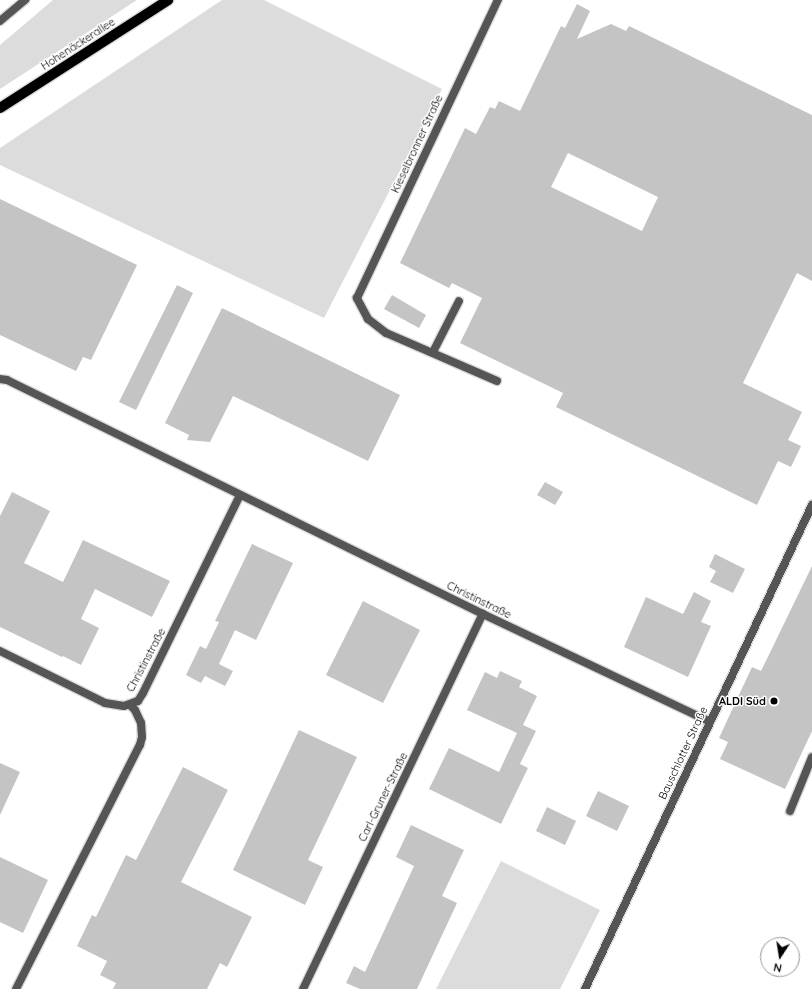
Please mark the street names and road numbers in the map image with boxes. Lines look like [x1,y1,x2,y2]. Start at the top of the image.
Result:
street label: Hohenäckerallee [38,15,118,73]
street label: Kieselbronner Straße [388,93,446,195]
street label: Christinstraße [445,579,513,621]
street label: Christinstraße [124,626,168,694]
street label: Bauschlotter Straße [656,705,710,801]
street label: Carl-Gruner-Straße [356,750,410,844]

